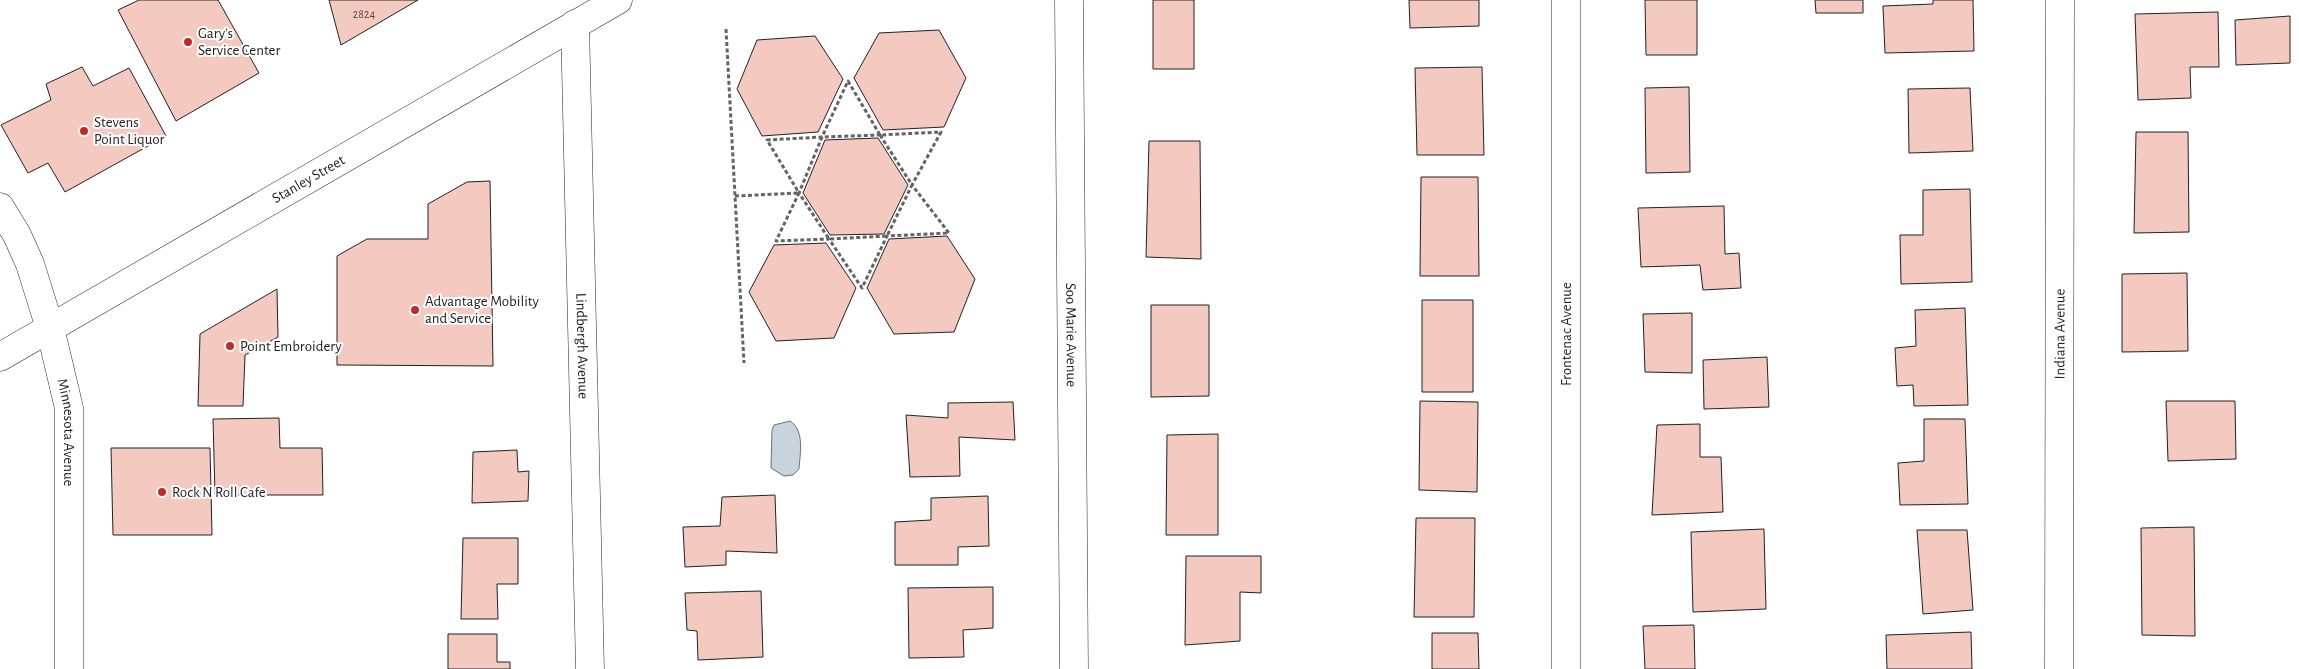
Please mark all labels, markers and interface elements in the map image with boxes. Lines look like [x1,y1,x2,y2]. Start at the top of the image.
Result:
house number: 2824 [353,8,375,20]
place label: Gary's Service Center [198,26,281,58]
marker: Gary's Service Center [182,36,194,48]
place label: Stevens Point Liquor [94,115,165,147]
marker: Stevens Point Liquor [78,125,90,137]
street label: Stanley Street [269,152,347,206]
street label: Frontenac Avenue [1559,282,1574,386]
street label: Soo Marie Avenue [1064,283,1079,387]
street label: Indiana Avenue [2052,289,2067,379]
street label: Lindbergh Avenue [574,293,591,399]
place label: Advantage Mobility and Service [425,294,540,326]
marker: Advantage Mobility and Service [409,304,421,316]
place label: Point Embroidery [240,339,342,354]
marker: Point Embroidery [224,340,236,352]
street label: Minnesota Avenue [55,377,77,487]
place label: Rock N Roll Cafe [172,485,266,500]
marker: Rock N Roll Cafe [156,486,168,498]

